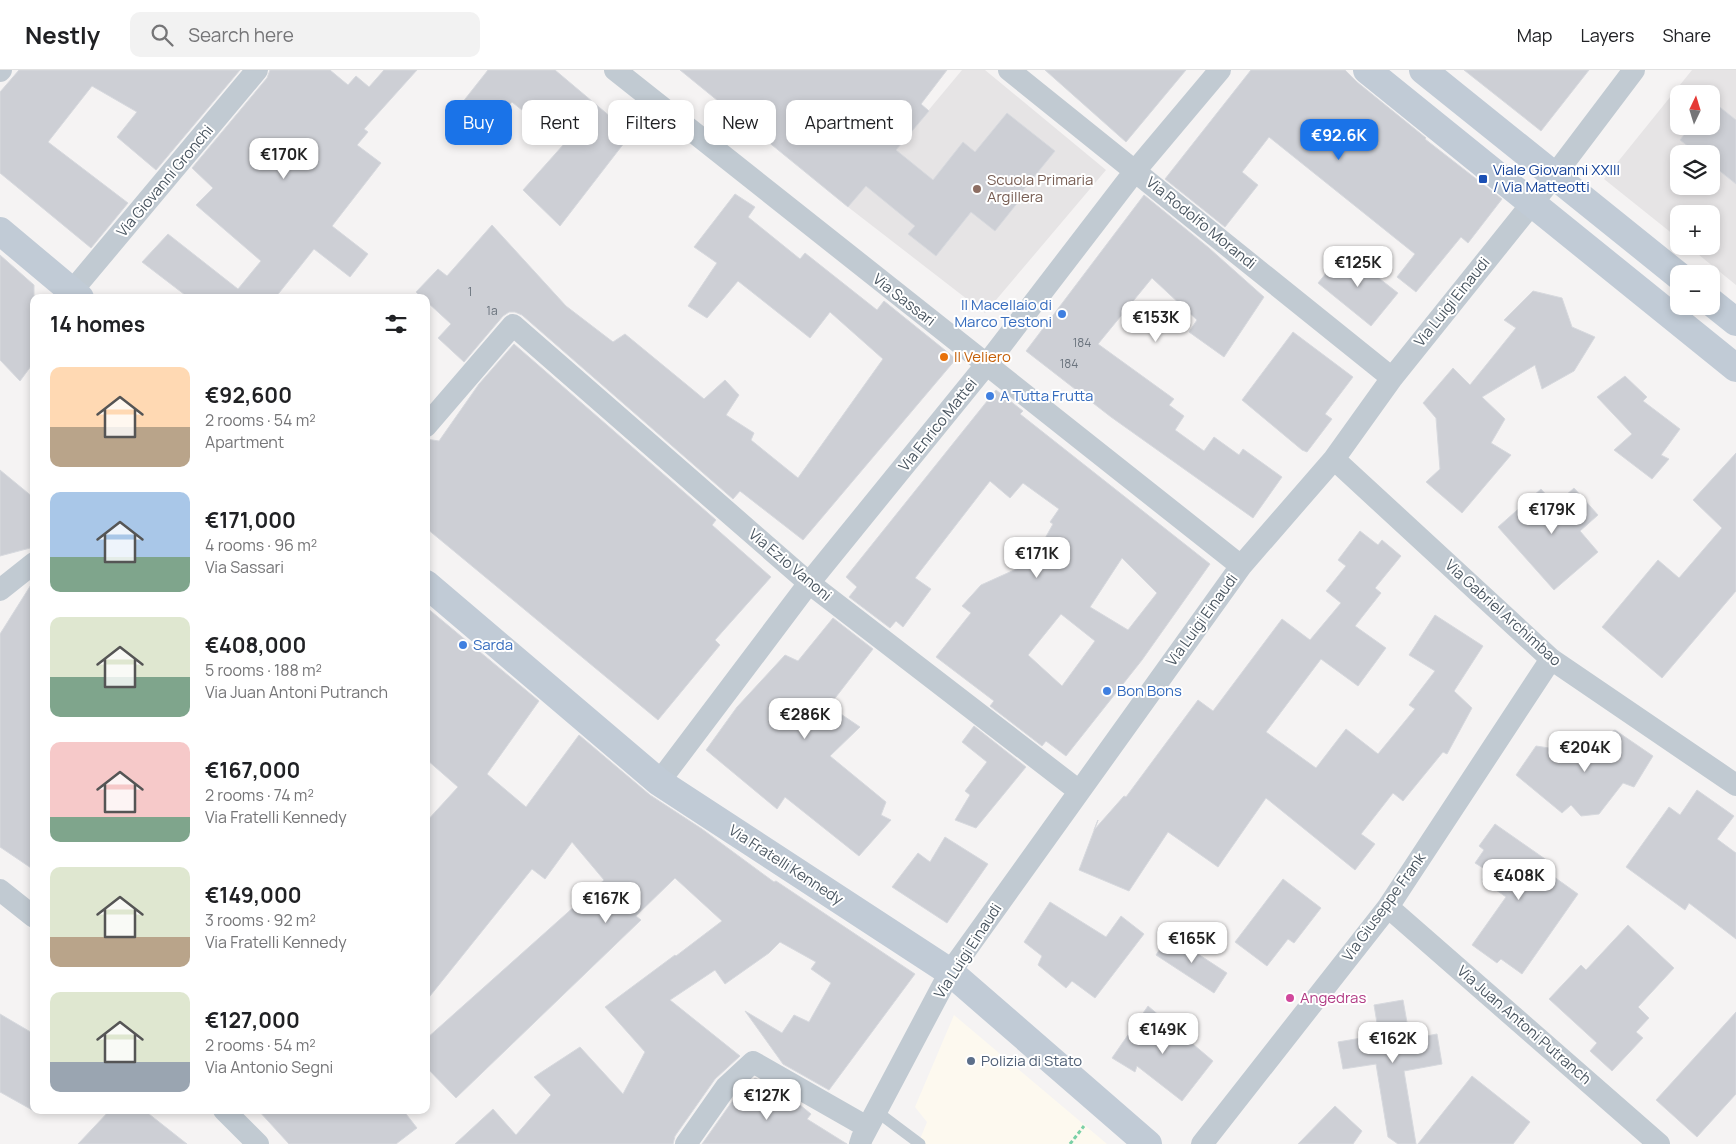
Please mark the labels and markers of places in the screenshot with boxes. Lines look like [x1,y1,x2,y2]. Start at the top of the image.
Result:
pin: €92.6K [1298,118,1380,161]
pin: €170K [249,138,319,180]
place label: Viale Giovanni XXIII / Via Matteotti [1493,159,1620,197]
place label: Scuola Primaria Argillera [987,169,1093,207]
marker: Viale Giovanni XXIII / Via Matteotti [1477,173,1489,185]
marker: Scuola Primaria Argillera [971,183,983,195]
pin: €125K [1323,246,1393,288]
place label: Il Macellaio di Marco Testoni [954,294,1052,332]
pin: €153K [1121,300,1191,343]
marker: Il Macellaio di Marco Testoni [1056,308,1068,320]
place label: Il Veliero [954,346,1011,367]
marker: Il Veliero [938,351,950,363]
place label: A Tutta Frutta [1000,385,1093,406]
marker: A Tutta Frutta [984,390,996,402]
pin: €179K [1517,492,1587,535]
pin: €171K [1002,536,1072,579]
place label: Sarda [473,634,513,655]
marker: Sarda [457,639,469,651]
place label: Bon Bons [1117,680,1182,701]
marker: Bon Bons [1101,685,1113,697]
pin: €286K [770,698,840,740]
pin: €204K [1550,730,1620,773]
pin: €408K [1484,858,1554,901]
pin: €167K [571,882,641,924]
pin: €165K [1157,922,1227,964]
place label: Angedras [1300,987,1366,1008]
marker: Angedras [1284,992,1296,1004]
pin: €149K [1128,1012,1198,1055]
pin: €162K [1358,1022,1428,1064]
place label: Polizia di Stato [981,1050,1082,1071]
marker: Polizia di Stato [965,1055,977,1067]
pin: €127K [732,1078,802,1121]

